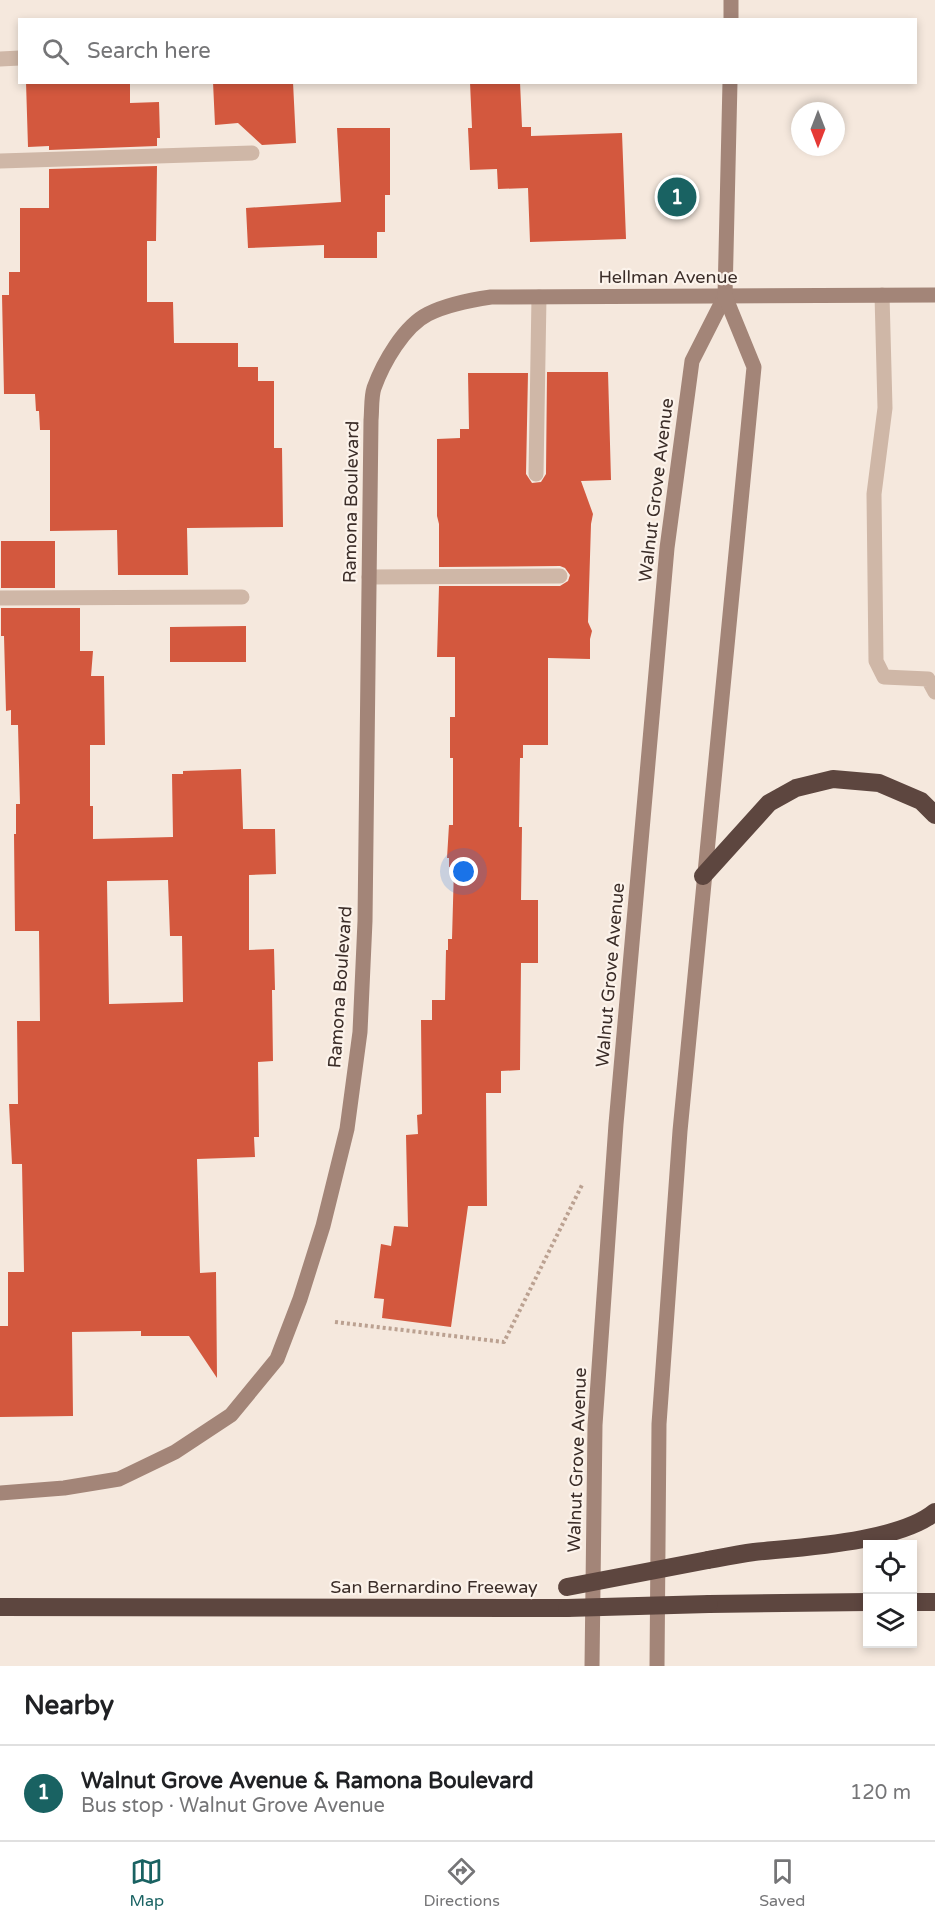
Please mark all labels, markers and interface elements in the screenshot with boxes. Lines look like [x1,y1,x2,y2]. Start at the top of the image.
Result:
search box [18,18,917,84]
icon: search [39,35,72,68]
text: Search here [87,38,211,64]
north arrow [791,102,845,156]
pin: 1 [658,174,696,220]
street label: Hellman Avenue [598,266,738,288]
street label: Walnut Grove Avenue [634,397,678,583]
street label: Ramona Boulevard [339,421,363,583]
your location [449,857,478,886]
street label: Walnut Grove Avenue [591,882,629,1068]
street label: Ramona Boulevard [323,905,357,1069]
street label: Walnut Grove Avenue [563,1367,591,1553]
map controls [863,1540,917,1648]
button: locate [863,1540,917,1594]
street label: San Bernardino Freeway [330,1576,538,1598]
button: layers [863,1594,917,1648]
text: Nearby [24,1690,114,1721]
text: Walnut Grove Avenue & Ramona Boulevard [81,1768,534,1794]
text: 1 [37,1781,50,1805]
text: 120 m [850,1781,911,1805]
text: Bus stop · Walnut Grove Avenue [81,1794,385,1818]
tab: Map [130,1855,164,1911]
tab: Directions [423,1855,500,1911]
tab: Saved [759,1855,805,1911]

